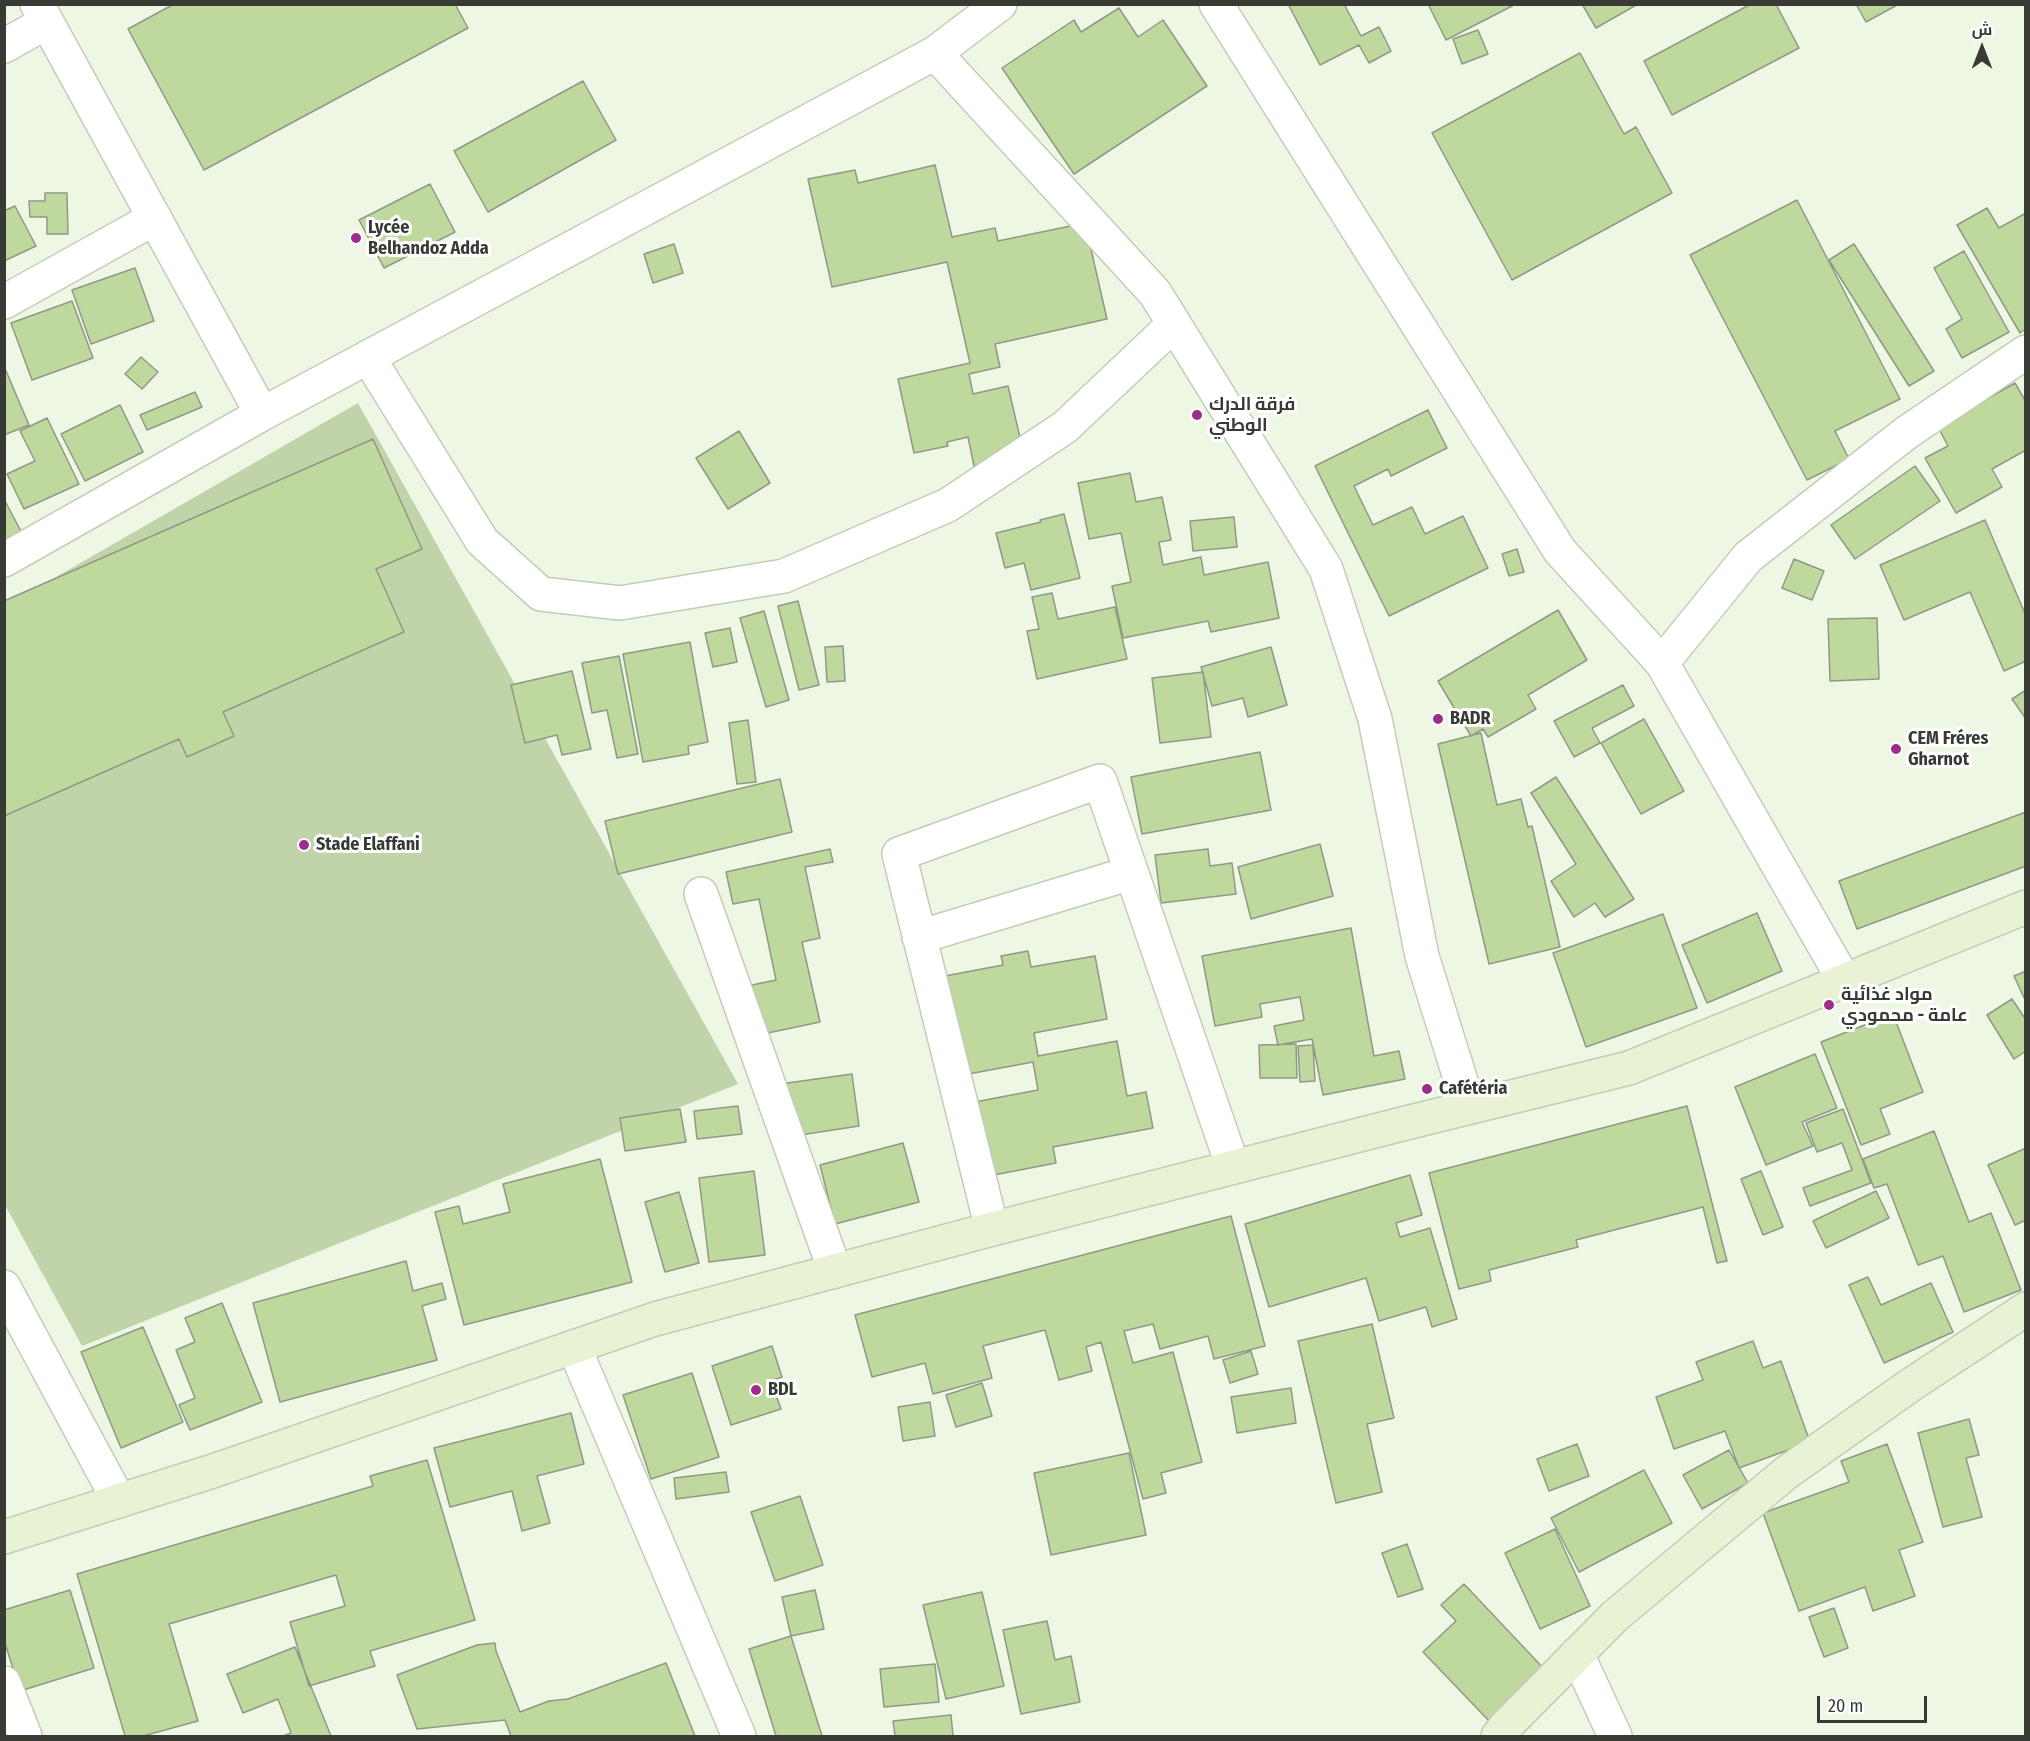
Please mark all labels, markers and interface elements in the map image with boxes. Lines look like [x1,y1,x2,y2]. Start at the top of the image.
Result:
north arrow [1952,18,2012,78]
text: ش [1972,20,1992,39]
place label: Lycée Belhandoz Adda [368,217,489,260]
marker: Lycée Belhandoz Adda [349,231,363,245]
place label: فرقة الدرك الوطني [1209,394,1295,436]
marker: فرقة الدرك الوطني [1190,408,1204,422]
place label: BADR [1450,708,1491,730]
marker: BADR [1431,712,1445,726]
place label: CEM Fréres Gharnot [1908,728,1988,771]
marker: CEM Fréres Gharnot [1889,742,1903,756]
place label: Stade Elaffani [316,834,420,856]
marker: Stade Elaffani [297,838,311,852]
place label: مواد غذائية عامة - محمودي [1841,984,1968,1026]
marker: مواد غذائية عامة - محمودي [1822,998,1836,1012]
place label: Cafétéria [1439,1078,1507,1100]
marker: Cafétéria [1420,1082,1434,1096]
place label: BDL [768,1379,797,1401]
marker: BDL [749,1383,763,1397]
scale bar [1820,1684,1930,1722]
text: 20 m [1828,1695,1863,1717]

